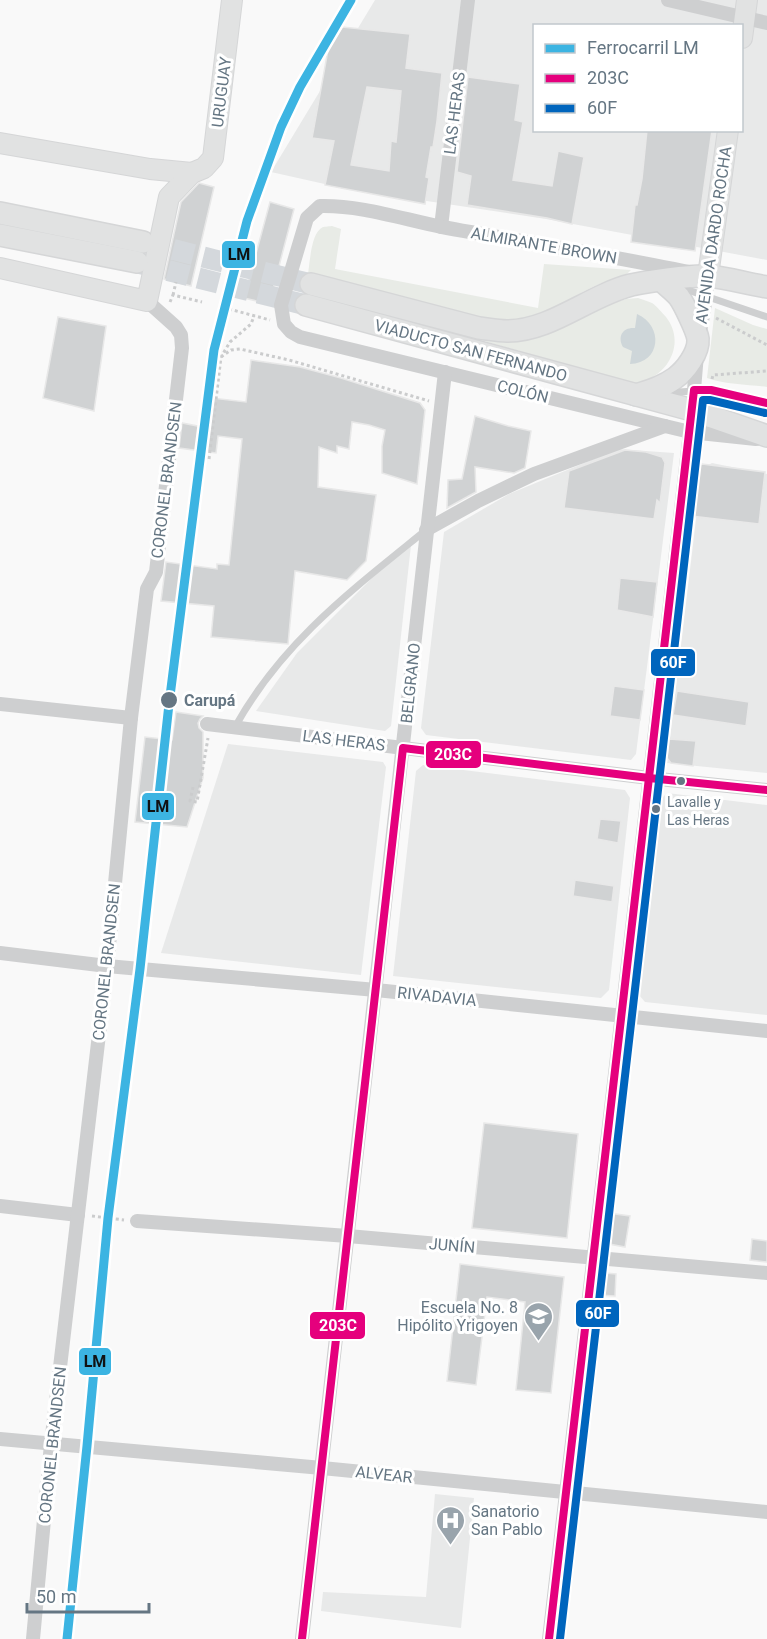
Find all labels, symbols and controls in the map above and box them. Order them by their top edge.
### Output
legend [533,24,743,132]
text: Ferrocarril LM [587,37,699,58]
street label: URUGUAY [208,55,235,128]
text: 203C [587,67,629,88]
street label: LAS HERAS [440,71,469,155]
text: 60F [587,97,617,118]
street label: AVENIDA DARDO ROCHA [692,145,735,325]
street label: ALMIRANTE BROWN [469,223,618,268]
line badge: LM [221,240,256,269]
text: LM [228,245,250,264]
street label: VIADUCTO SAN FERNANDO [373,316,569,385]
street label: COLÓN [495,375,551,407]
street label: CORONEL BRANDSEN [147,401,186,559]
street label: BELGRANO [397,642,424,724]
line badge: 60F [650,648,696,677]
text: 60F [659,653,687,672]
marker: Carupá [159,690,179,710]
place label: Carupá [184,691,236,710]
street label: LAS HERAS [302,726,386,755]
line badge: 203C [425,740,482,769]
text: 203C [434,745,472,764]
unlabelled marker [675,775,687,787]
line badge: LM [141,792,175,821]
place label: Lavalle y Las Heras [667,794,730,828]
text: LM [147,797,169,816]
marker: Lavalle y Las Heras [650,803,662,815]
street label: CORONEL BRANDSEN [89,883,124,1041]
street label: RIVADAVIA [396,983,478,1010]
street label: JUNÍN [428,1234,476,1257]
place label: Escuela No. 8 Hipólito Yrigoyen [397,1298,518,1335]
line badge: 60F [575,1299,620,1328]
school or university icon: Escuela No. 8 Hipólito Yrigoyen [523,1300,555,1342]
text: 60F [584,1304,612,1323]
line badge: 203C [309,1311,366,1340]
text: 203C [319,1316,357,1335]
line badge: LM [78,1347,112,1376]
text: LM [84,1352,106,1371]
street label: CORONEL BRANDSEN [35,1366,70,1524]
street label: ALVEAR [354,1462,414,1487]
place label: Sanatorio San Pablo [471,1502,543,1539]
hospital icon: Sanatorio San Pablo [434,1504,466,1546]
scale bar [27,1576,148,1614]
text: 50 m [36,1586,76,1607]

